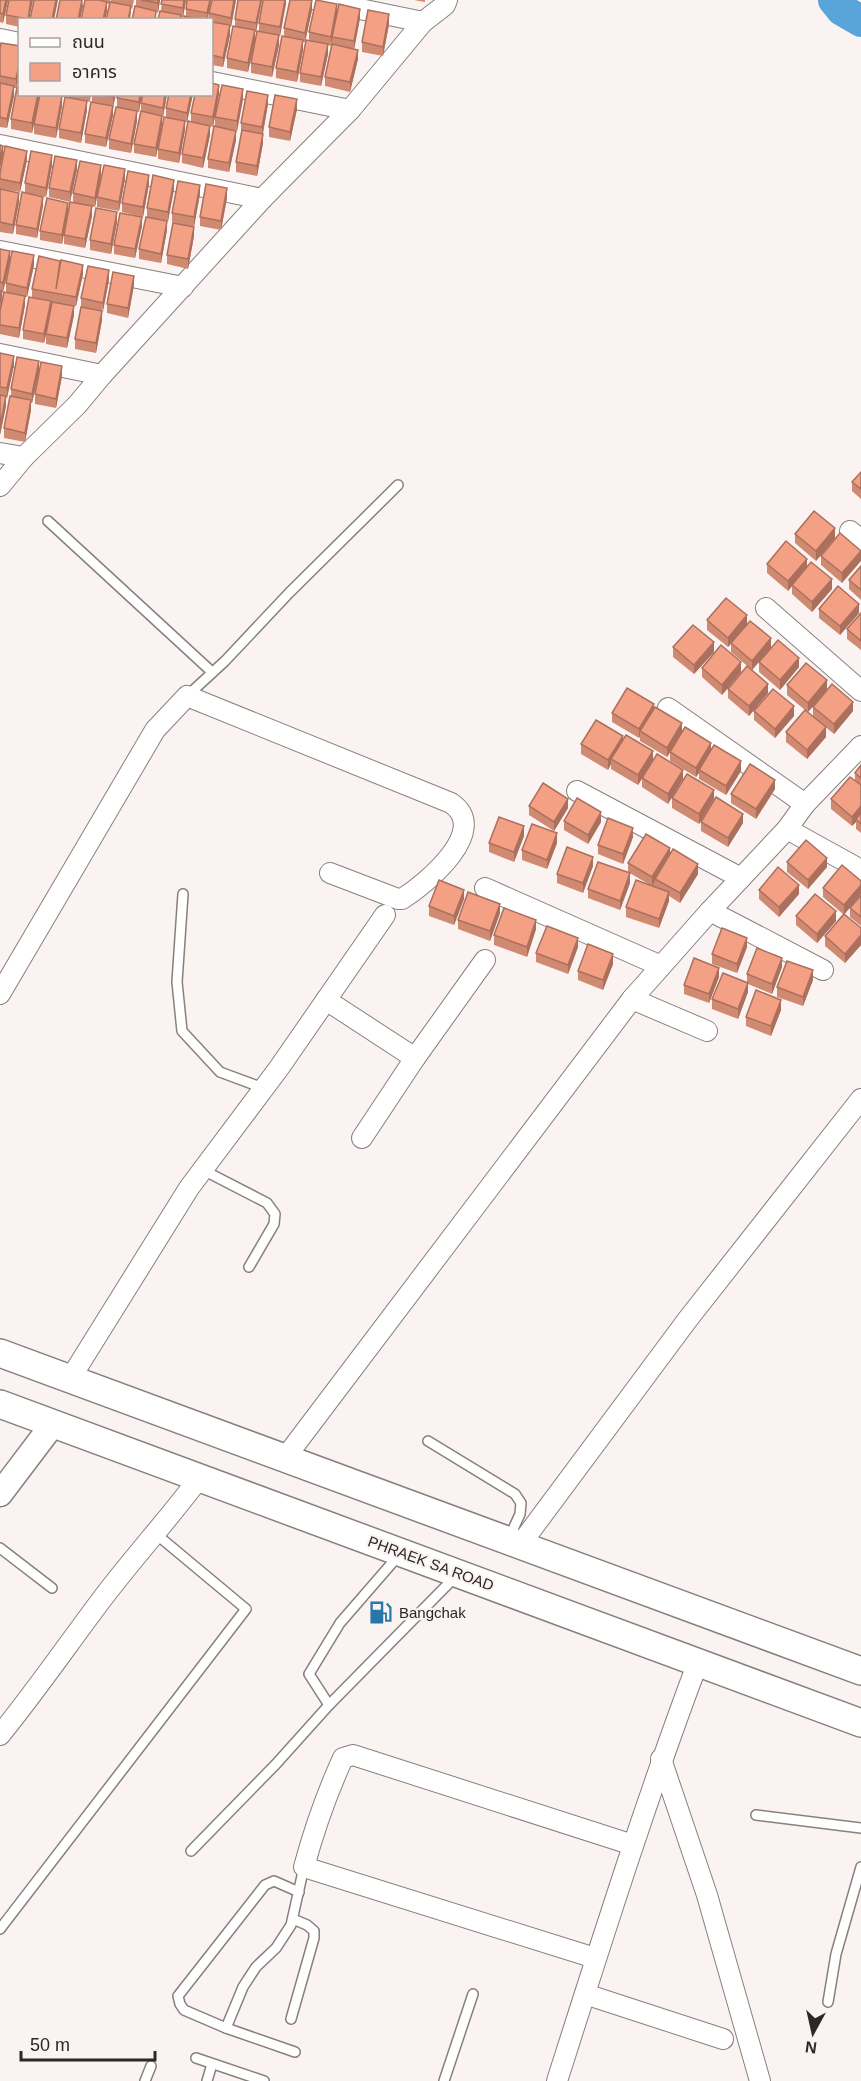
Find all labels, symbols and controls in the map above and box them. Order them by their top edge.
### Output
legend [18,18,213,96]
text: ถนน [72,32,105,52]
text: อาคาร [72,62,117,82]
street label: PHRAEK SA ROAD [366,1532,496,1594]
fuel station icon: Bangchak [368,1599,394,1625]
place label: Bangchak [399,1604,466,1621]
north arrow [783,2003,843,2063]
scale bar [21,2024,154,2062]
text: 50 m [30,2035,70,2055]
text: N [804,2038,818,2057]

